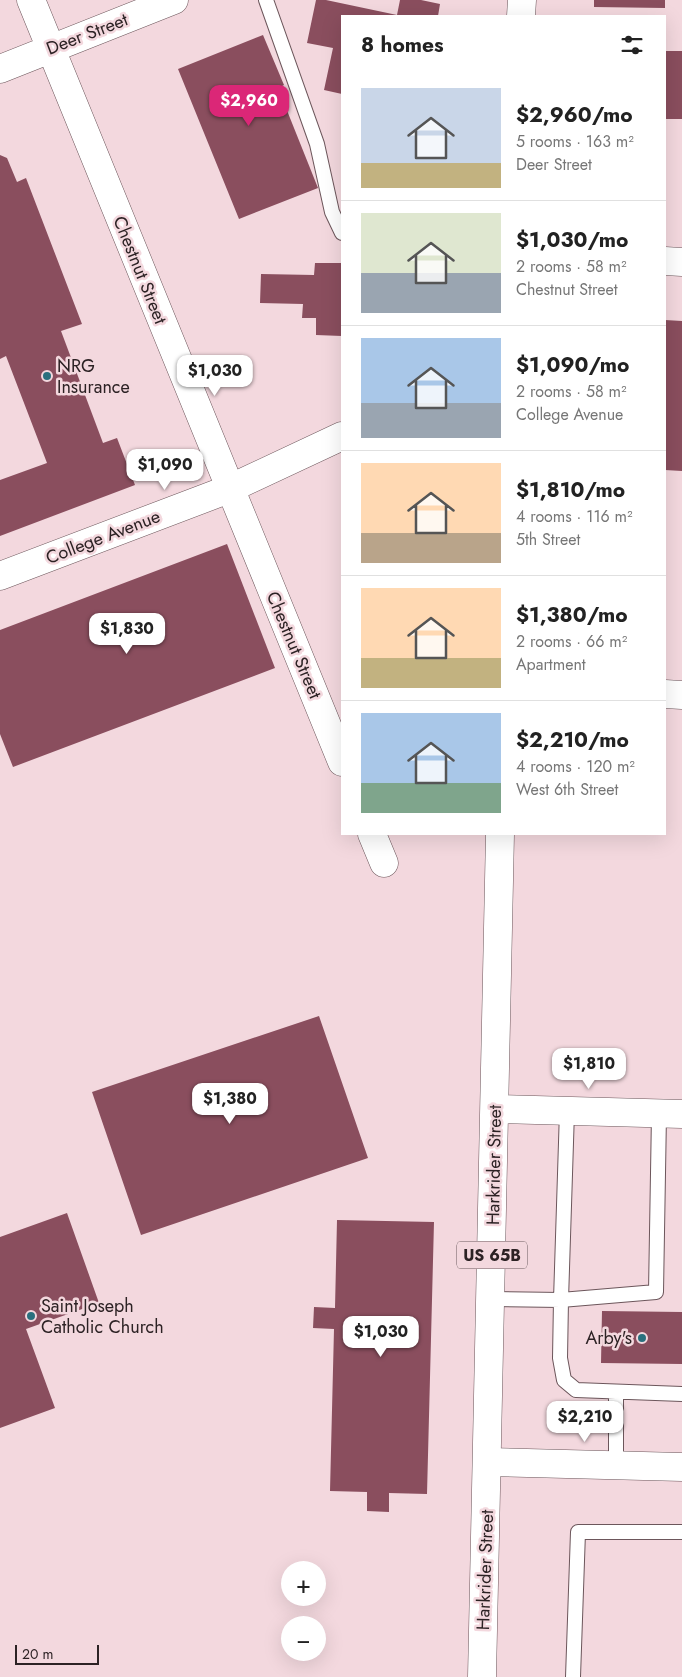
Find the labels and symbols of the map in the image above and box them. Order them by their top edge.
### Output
street label: Deer Street [43,6,132,61]
pin: $2,960 [208,84,290,127]
street label: Chestnut Street [107,212,174,328]
place label: NRG Insurance [57,353,130,400]
pin: $1,030 [174,354,256,397]
marker: NRG Insurance [41,370,53,382]
pin: $1,090 [124,448,206,491]
street label: College Avenue [42,503,164,571]
street label: Chestnut Street [260,587,329,703]
pin: $1,830 [86,612,168,655]
pin: $1,810 [548,1048,630,1090]
pin: $1,380 [189,1082,271,1125]
street label: Harkrider Street [480,1104,508,1225]
road number: US 65B [457,1242,527,1268]
place label: Saint Joseph Catholic Church [41,1293,164,1340]
marker: Saint Joseph Catholic Church [25,1310,37,1322]
pin: $1,030 [340,1316,422,1358]
place label: Arby's [585,1325,632,1351]
marker: Arby's [636,1332,648,1344]
pin: $2,210 [544,1400,626,1443]
street label: Harkrider Street [470,1509,500,1631]
scale bar [15,1642,99,1665]

